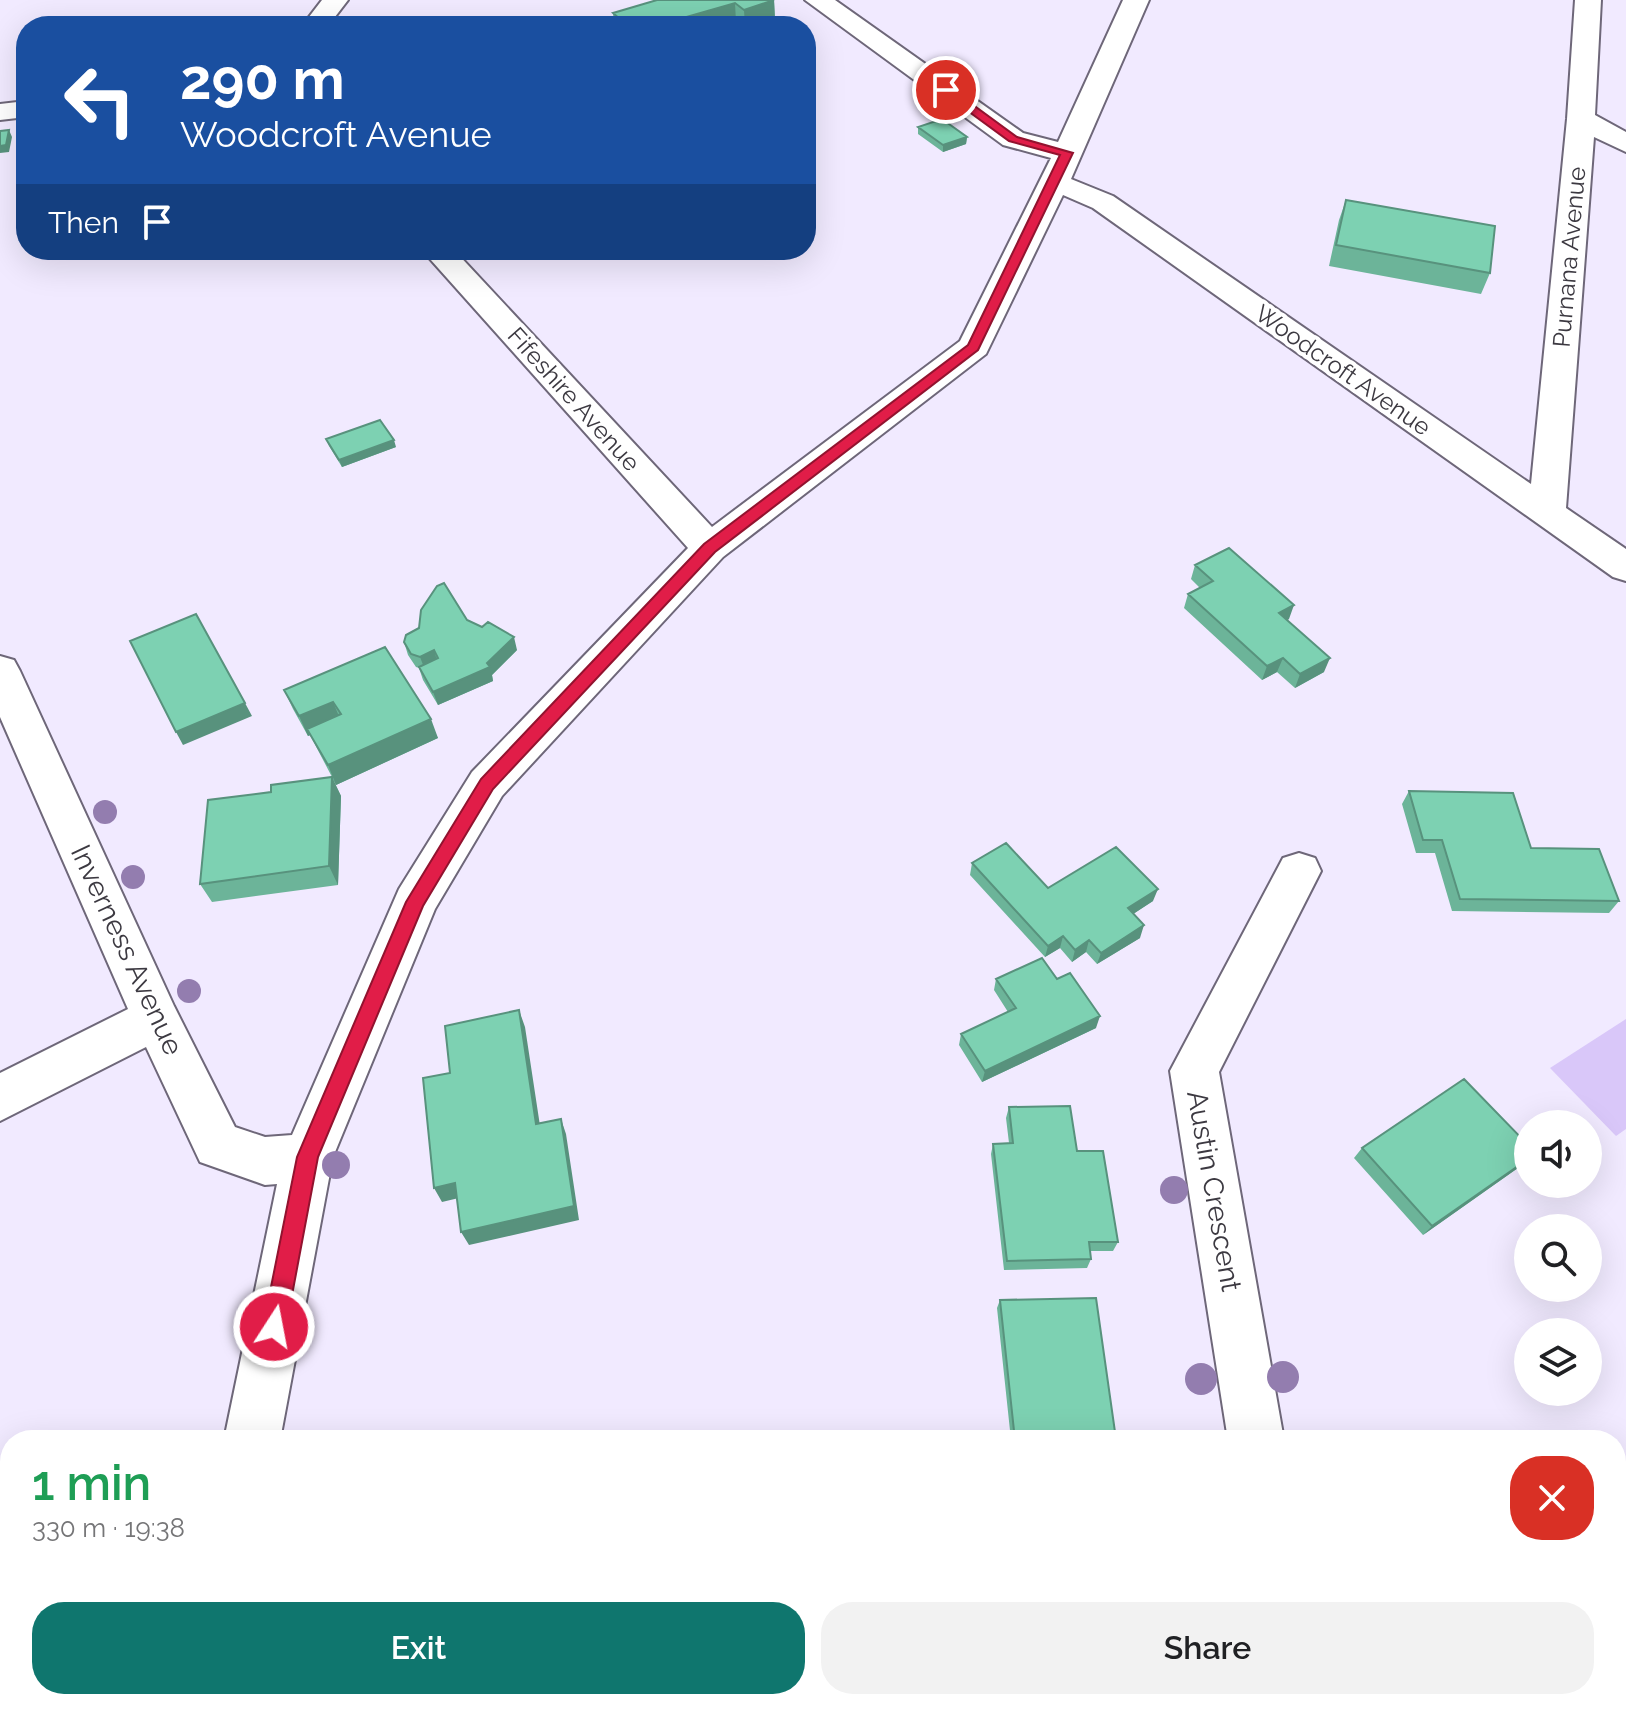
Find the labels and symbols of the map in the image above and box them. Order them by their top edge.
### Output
pin [912,56,980,124]
street label: Purnana Avenue [1547,165,1591,349]
street label: Woodcroft Avenue [1250,299,1436,441]
street label: Fifeshire Avenue [502,321,646,477]
street label: Inverness Avenue [64,840,190,1060]
street label: Austin Crescent [1180,1088,1248,1295]
position arrow [232,1285,316,1369]

